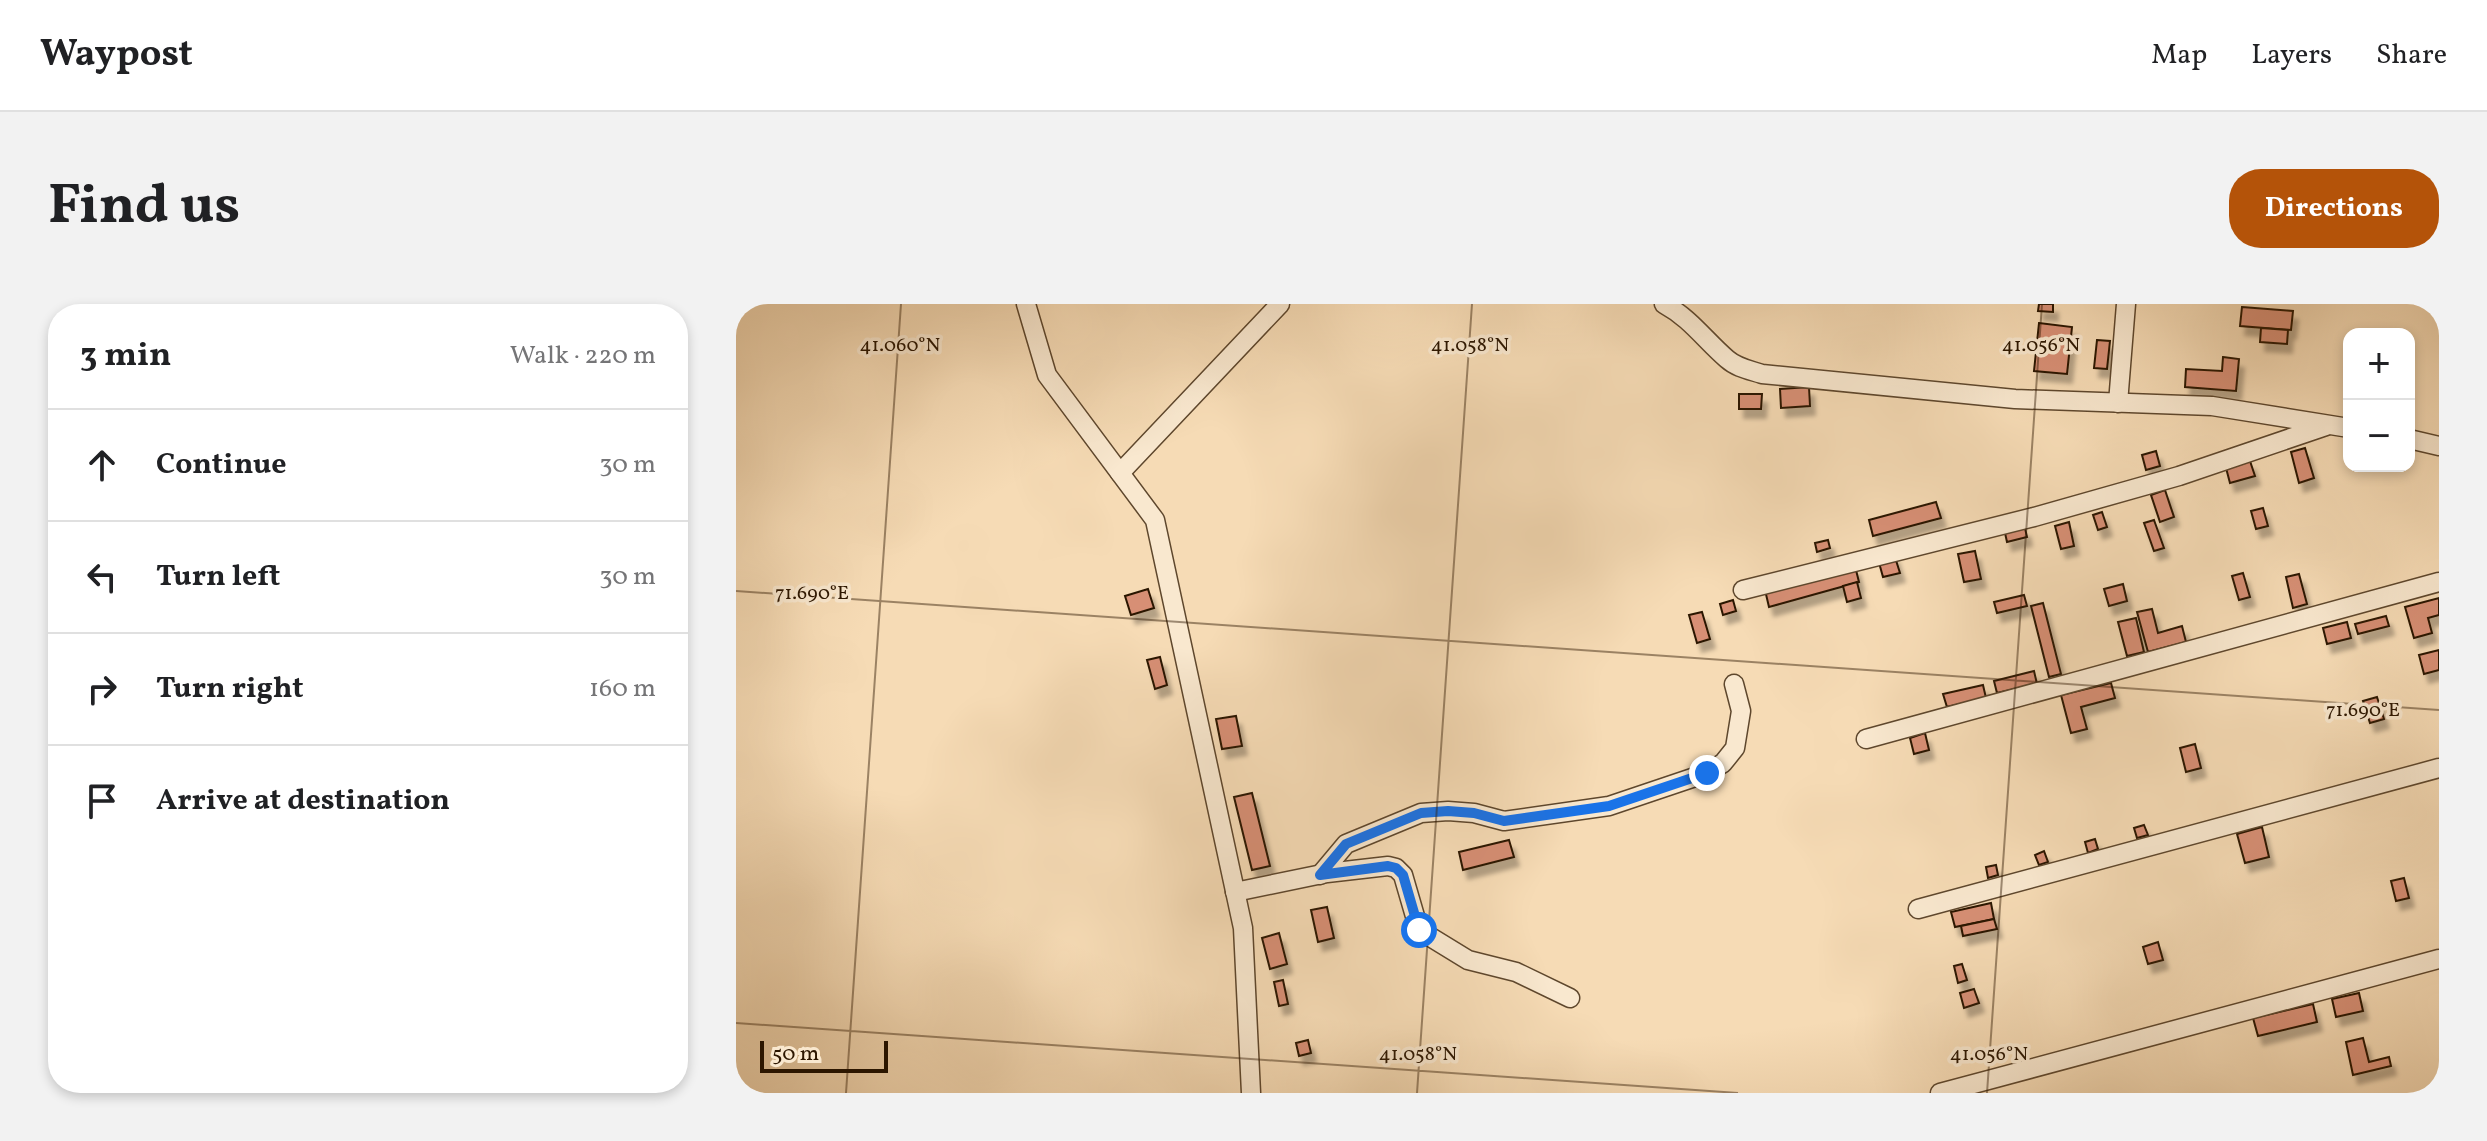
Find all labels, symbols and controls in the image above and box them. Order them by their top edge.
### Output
text: Waypost [40,29,193,82]
text: Map [2151,36,2207,75]
text: Layers [2251,36,2332,75]
text: Share [2376,36,2447,75]
text: Find us [48,169,240,247]
button: Directions [2229,169,2439,248]
map controls [2343,328,2415,472]
button: + [2343,328,2415,400]
text: 41.060°N [860,332,941,360]
text: 41.058°N [1431,332,1509,360]
text: 41.056°N [2002,332,2080,360]
text: 3 min [80,333,171,380]
text: Walk · 220 m [510,338,656,374]
button: − [2343,400,2415,472]
icon: ahead [80,443,124,487]
text: Continue [156,444,287,486]
text: 30 m [599,447,656,483]
icon: left [80,555,124,599]
text: Turn left [156,556,280,598]
text: 30 m [599,559,656,595]
text: 71.690°E [775,580,849,608]
icon: right [80,667,124,711]
text: Turn right [156,668,304,710]
text: 160 m [589,671,656,707]
text: 71.690°E [2326,697,2400,725]
route end [1689,755,1725,791]
icon: arrive [80,779,124,823]
text: Arrive at destination [156,780,450,822]
route start [1401,912,1437,948]
scale bar [760,1037,888,1073]
text: 50 m [772,1039,819,1070]
text: 41.058°N [1379,1041,1457,1069]
text: 41.056°N [1950,1041,2028,1069]

